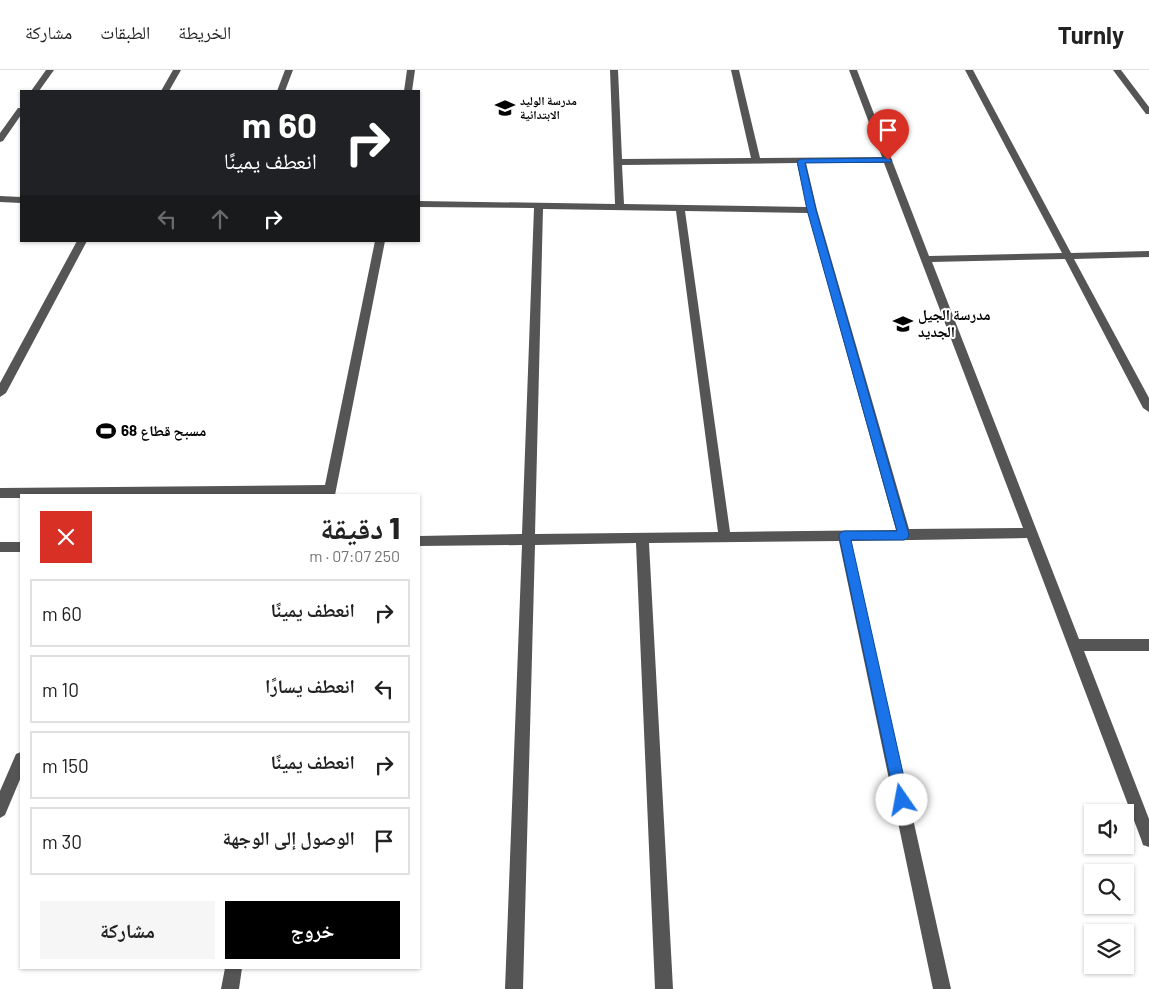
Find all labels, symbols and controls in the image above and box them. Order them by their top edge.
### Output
text: Turnly [1058,20,1124,49]
text: مشاركة [25,21,72,43]
text: الطبقات [100,21,150,43]
text: الخريطة [178,21,231,43]
place label: مدرسة الوليد الابتدائية [520,93,577,122]
school or university icon: مدرسة الوليد الابتدائية [494,97,516,119]
text: 60 m [242,103,317,145]
pin [867,109,909,160]
icon: right [335,110,400,175]
icon: arrive [874,116,902,144]
text: انعطف يمينًا [224,147,317,173]
icon: left [153,205,181,233]
icon: ahead [206,205,234,233]
icon: right [259,205,287,233]
place label: مدرسة الجيل الجديد [918,305,991,340]
school or university icon: مدرسة الجيل الجديد [892,313,914,335]
sports icon: مسبح قطاع 68 [95,420,117,442]
place label: مسبح قطاع 68 [121,421,206,441]
text: 1 دقيقة [320,509,400,545]
button: close [40,511,92,563]
text: 250 m · 07:07 [309,546,400,565]
text: انعطف يمينًا [271,598,355,621]
icon: right [370,599,398,627]
text: 60 m [42,602,82,625]
text: انعطف يسارًا [265,674,355,697]
icon: left [370,675,398,703]
text: 10 m [42,678,79,701]
text: انعطف يمينًا [271,750,355,773]
icon: right [370,751,398,779]
text: 150 m [42,754,89,777]
position arrow [875,773,927,825]
map controls [1084,804,1134,974]
button: sound [1084,804,1134,854]
text: الوصول إلى الوجهة [222,826,355,849]
icon: arrive [370,827,398,855]
text: 30 m [42,830,82,853]
button: search [1084,864,1134,914]
button: مشاركة [40,901,215,959]
button: خروج [225,901,400,959]
button: layers [1084,924,1134,974]

